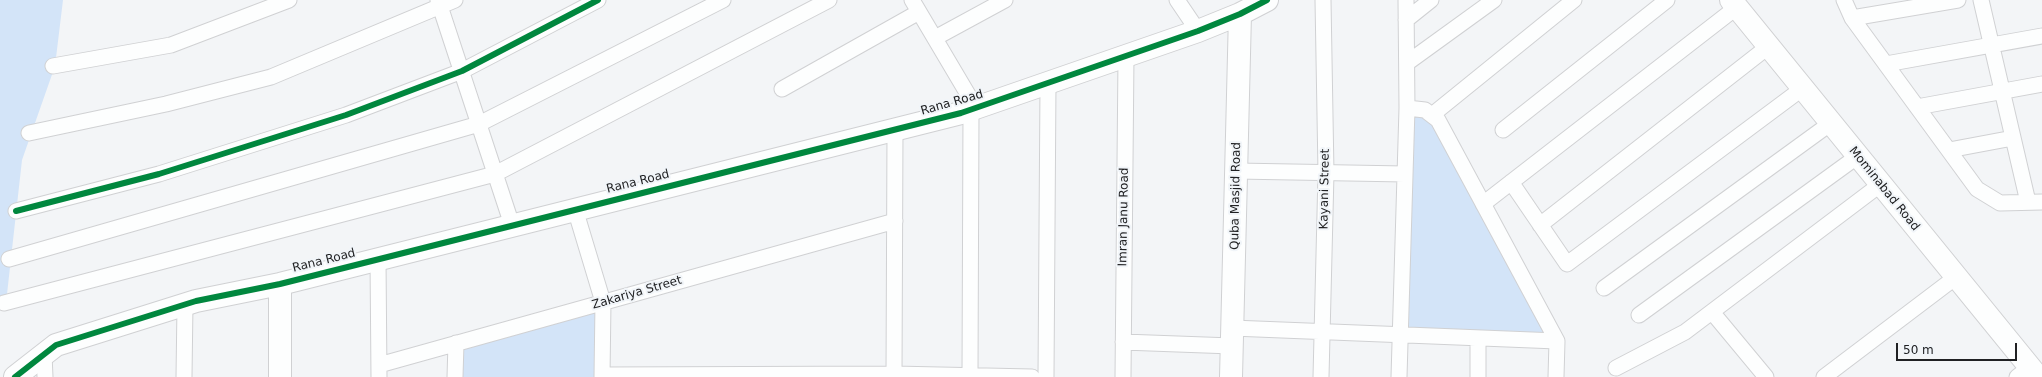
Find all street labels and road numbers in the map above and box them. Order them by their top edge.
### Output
street label: Rana Road [919,87,985,119]
street label: Quba Masjid Road [1228,142,1244,250]
street label: Mominabad Road [1846,144,1922,234]
street label: Kayani Street [1317,149,1333,229]
street label: Rana Road [605,167,671,197]
street label: Imran Janu Road [1116,167,1132,267]
street label: Rana Road [291,246,357,276]
street label: Zakariya Street [590,273,684,313]

